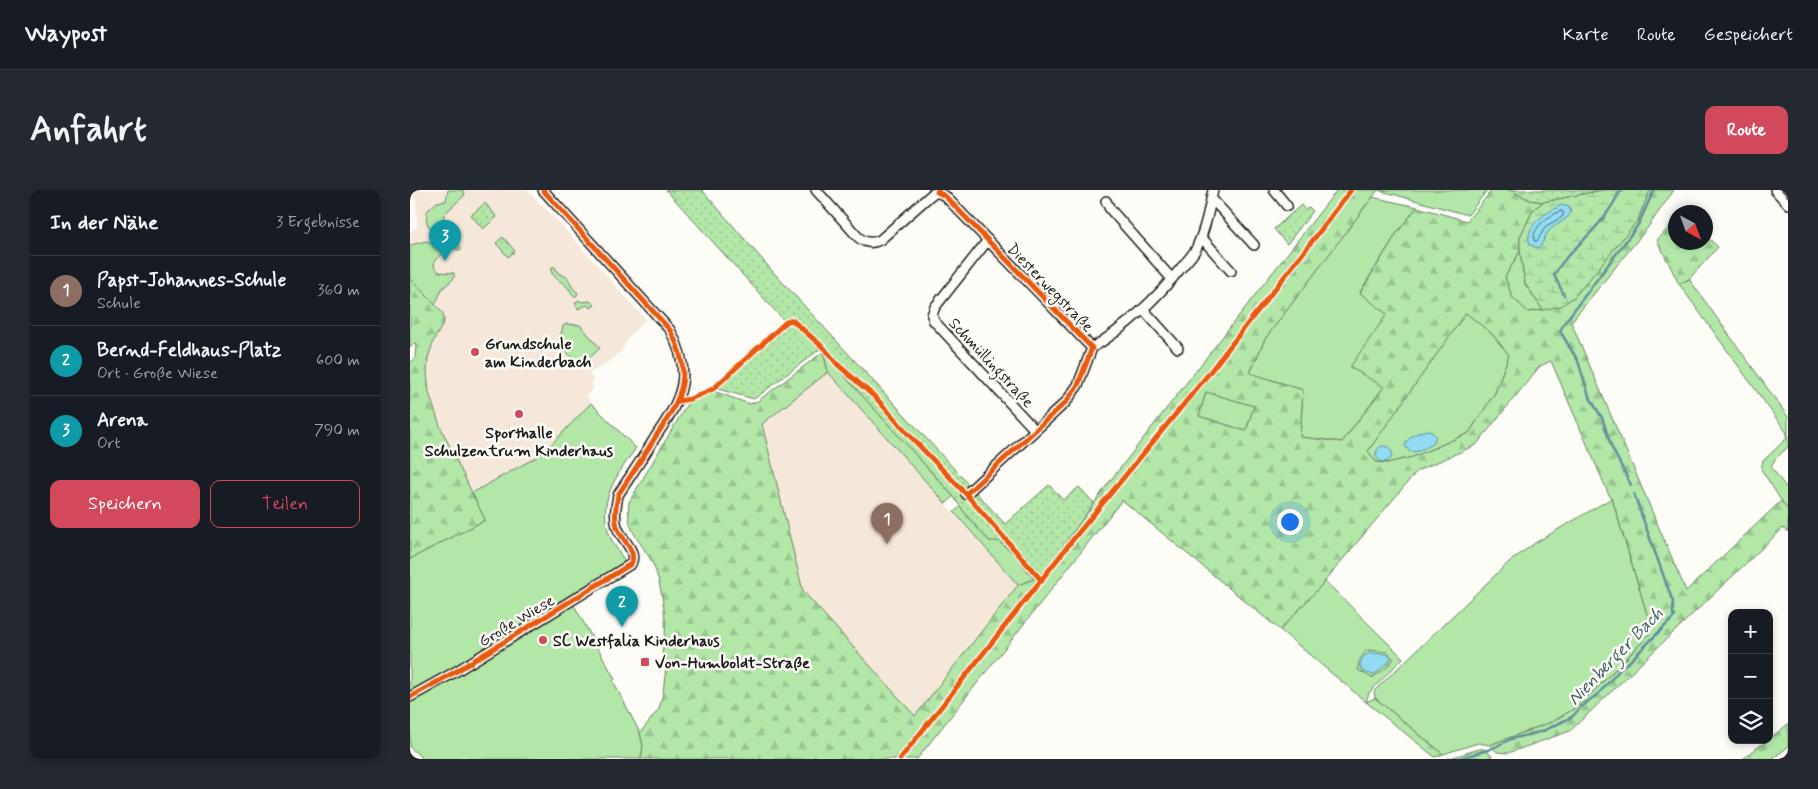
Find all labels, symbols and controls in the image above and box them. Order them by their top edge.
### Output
text: Waypost [25,19,107,50]
text: Karte [1563,23,1609,47]
text: Route [1637,23,1676,47]
text: Gespeichert [1704,23,1793,47]
button: Route [1705,106,1788,154]
text: Anfahrt [30,107,147,153]
north arrow [1668,205,1713,250]
text: In der Nähe [50,209,158,237]
text: 3 Ergebnisse [276,212,360,233]
pin: 3 [429,220,461,261]
street label: Diesterwegstraße [1001,239,1098,338]
text: Papst-Johannes-Schule [97,268,286,293]
text: 1 [62,280,70,301]
text: 360 m [317,280,360,301]
text: Schule [97,293,141,314]
street label: Schmüllingstraße [943,313,1038,413]
place label: Grundschule am Kinderbach [485,334,592,373]
text: Bernd-Feldhaus-Platz [97,338,282,363]
marker: Grundschule am Kinderbach [469,346,481,358]
text: 2 [62,350,70,371]
text: 600 m [316,350,360,371]
text: Ort · Große Wiese [97,363,218,384]
text: Arena [97,408,148,433]
marker: Sporthalle Schulzentrum Kinderhaus [513,408,525,420]
text: 3 [62,420,70,441]
text: 790 m [314,420,360,441]
place label: Sporthalle Schulzentrum Kinderhaus [425,423,614,462]
text: Ort [97,433,121,454]
button: Speichern [50,480,200,528]
button: Teilen [210,480,360,528]
pin: 1 [871,503,903,544]
your location [1277,509,1303,535]
pin: 2 [606,586,638,627]
street label: Große Wiese [475,590,559,652]
water label: Nienberger Bach [1563,602,1670,712]
map controls [1728,609,1773,744]
button: + [1728,609,1773,654]
place label: SC Westfalia Kinderhaus [553,631,720,652]
marker: SC Westfalia Kinderhaus [537,634,549,646]
place label: Von-Humboldt-Straße [655,653,810,674]
button: − [1728,654,1773,699]
marker: Von-Humboldt-Straße [639,656,651,668]
button: layers [1728,699,1773,744]

